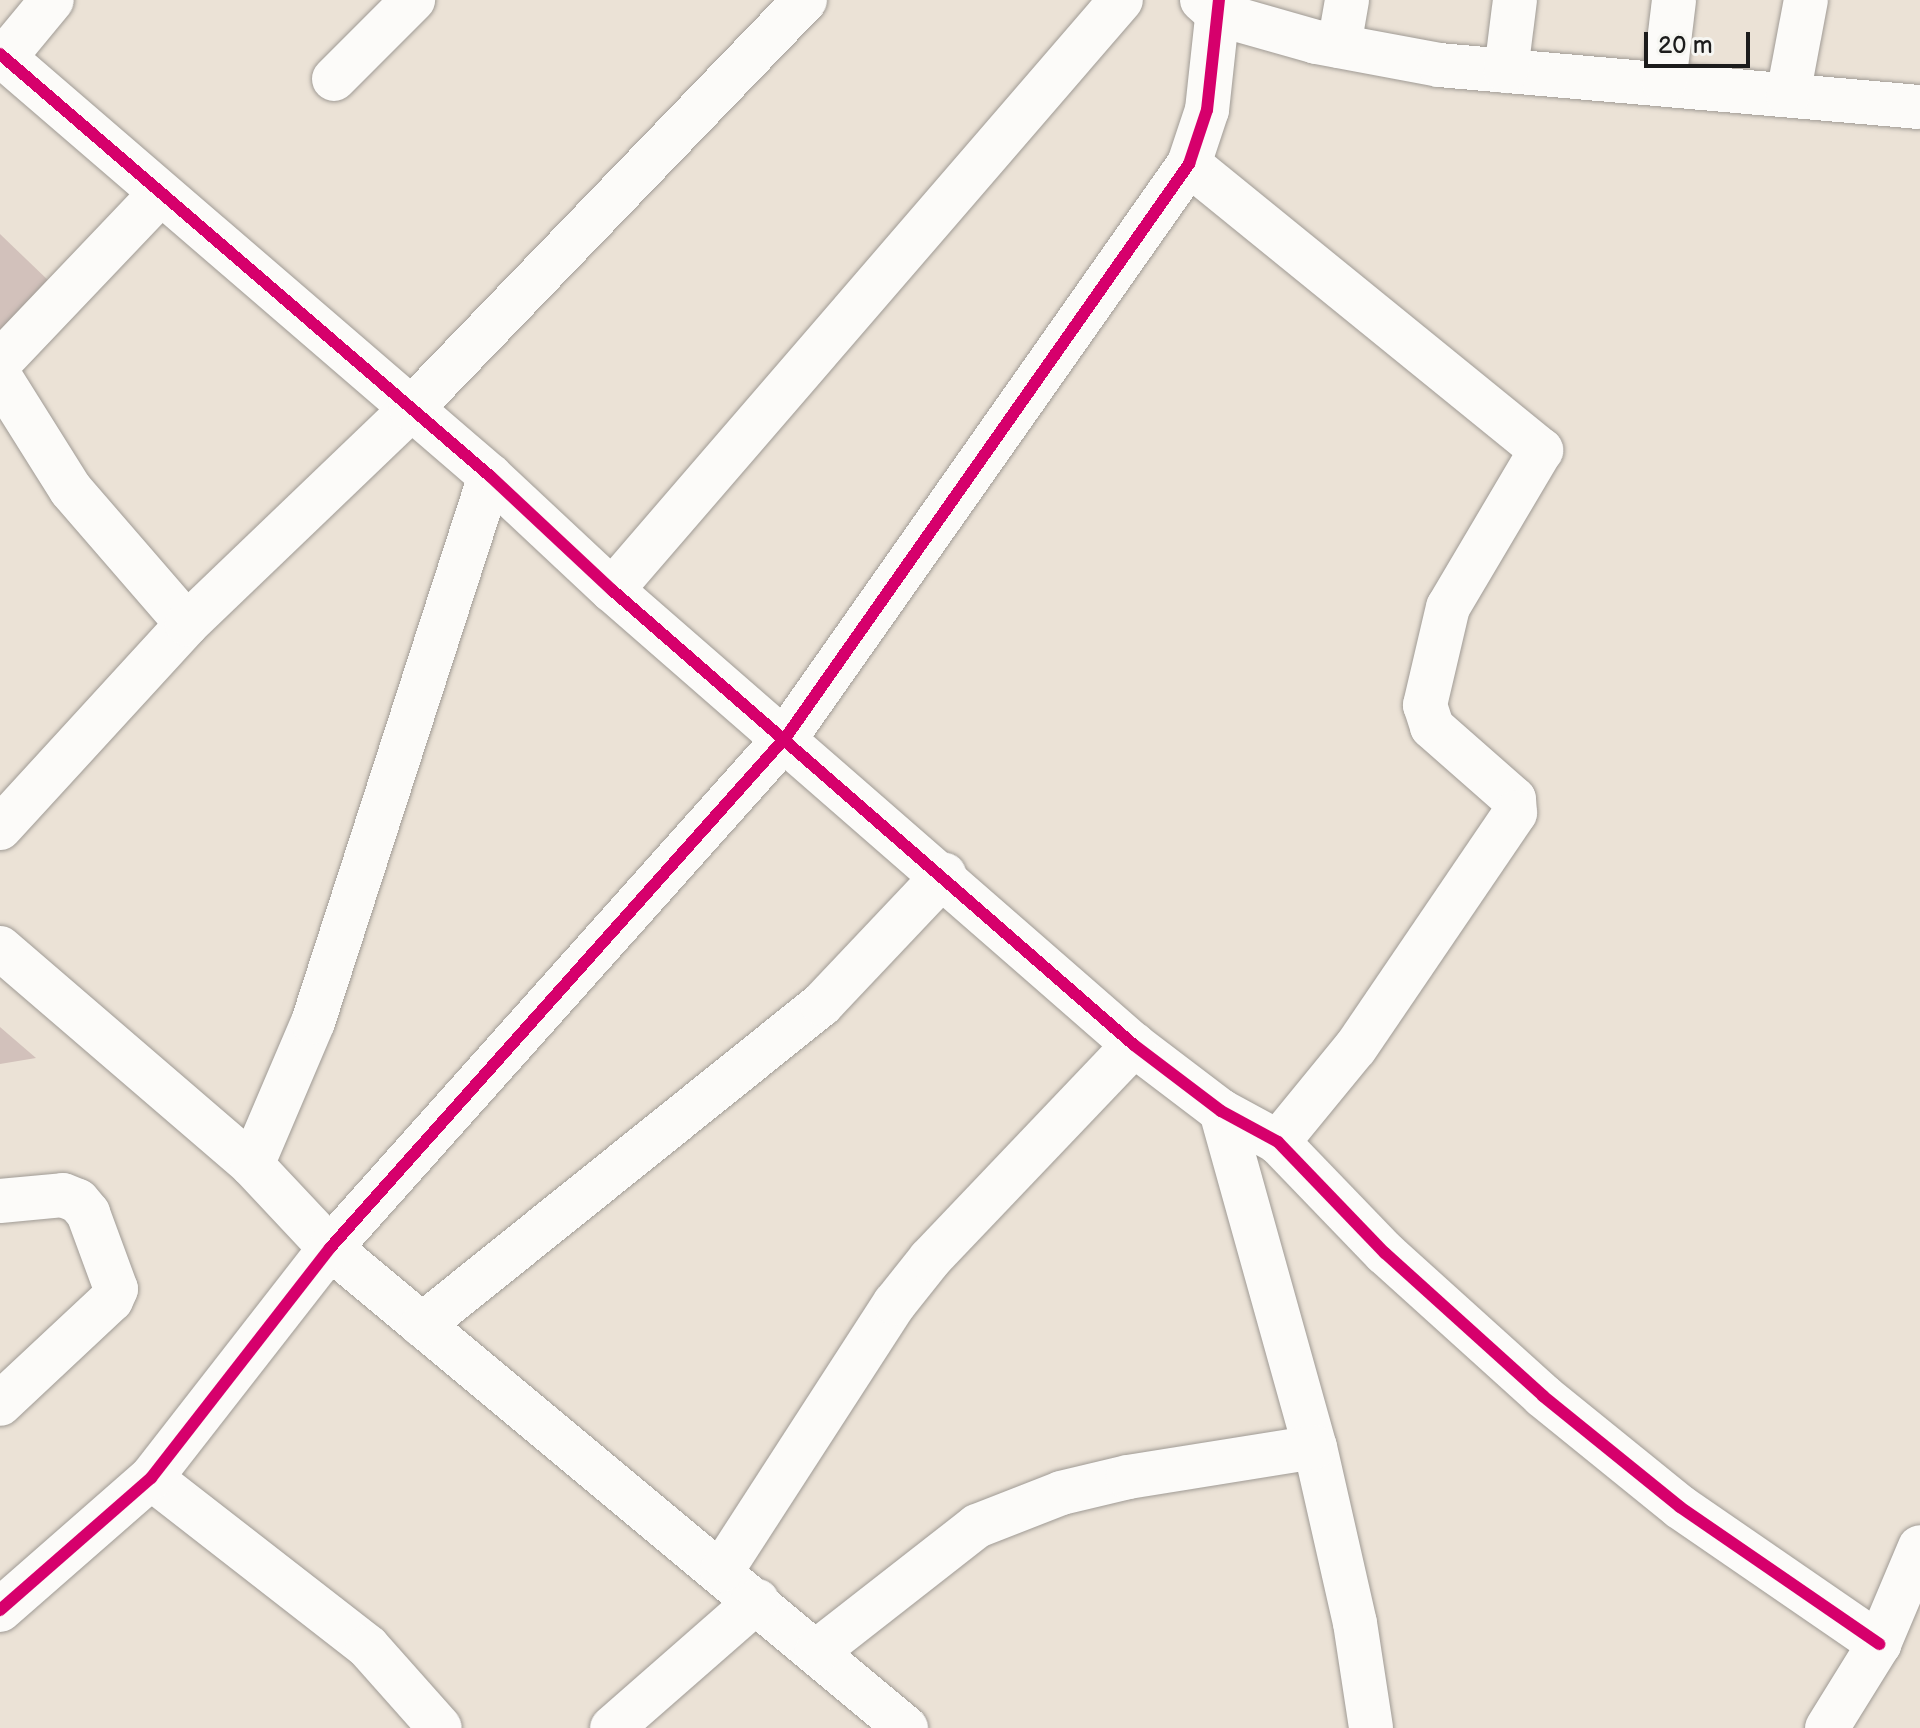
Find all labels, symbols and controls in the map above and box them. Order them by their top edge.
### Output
scale bar [1648,16,1754,66]
text: 20 m [1658,31,1713,60]

